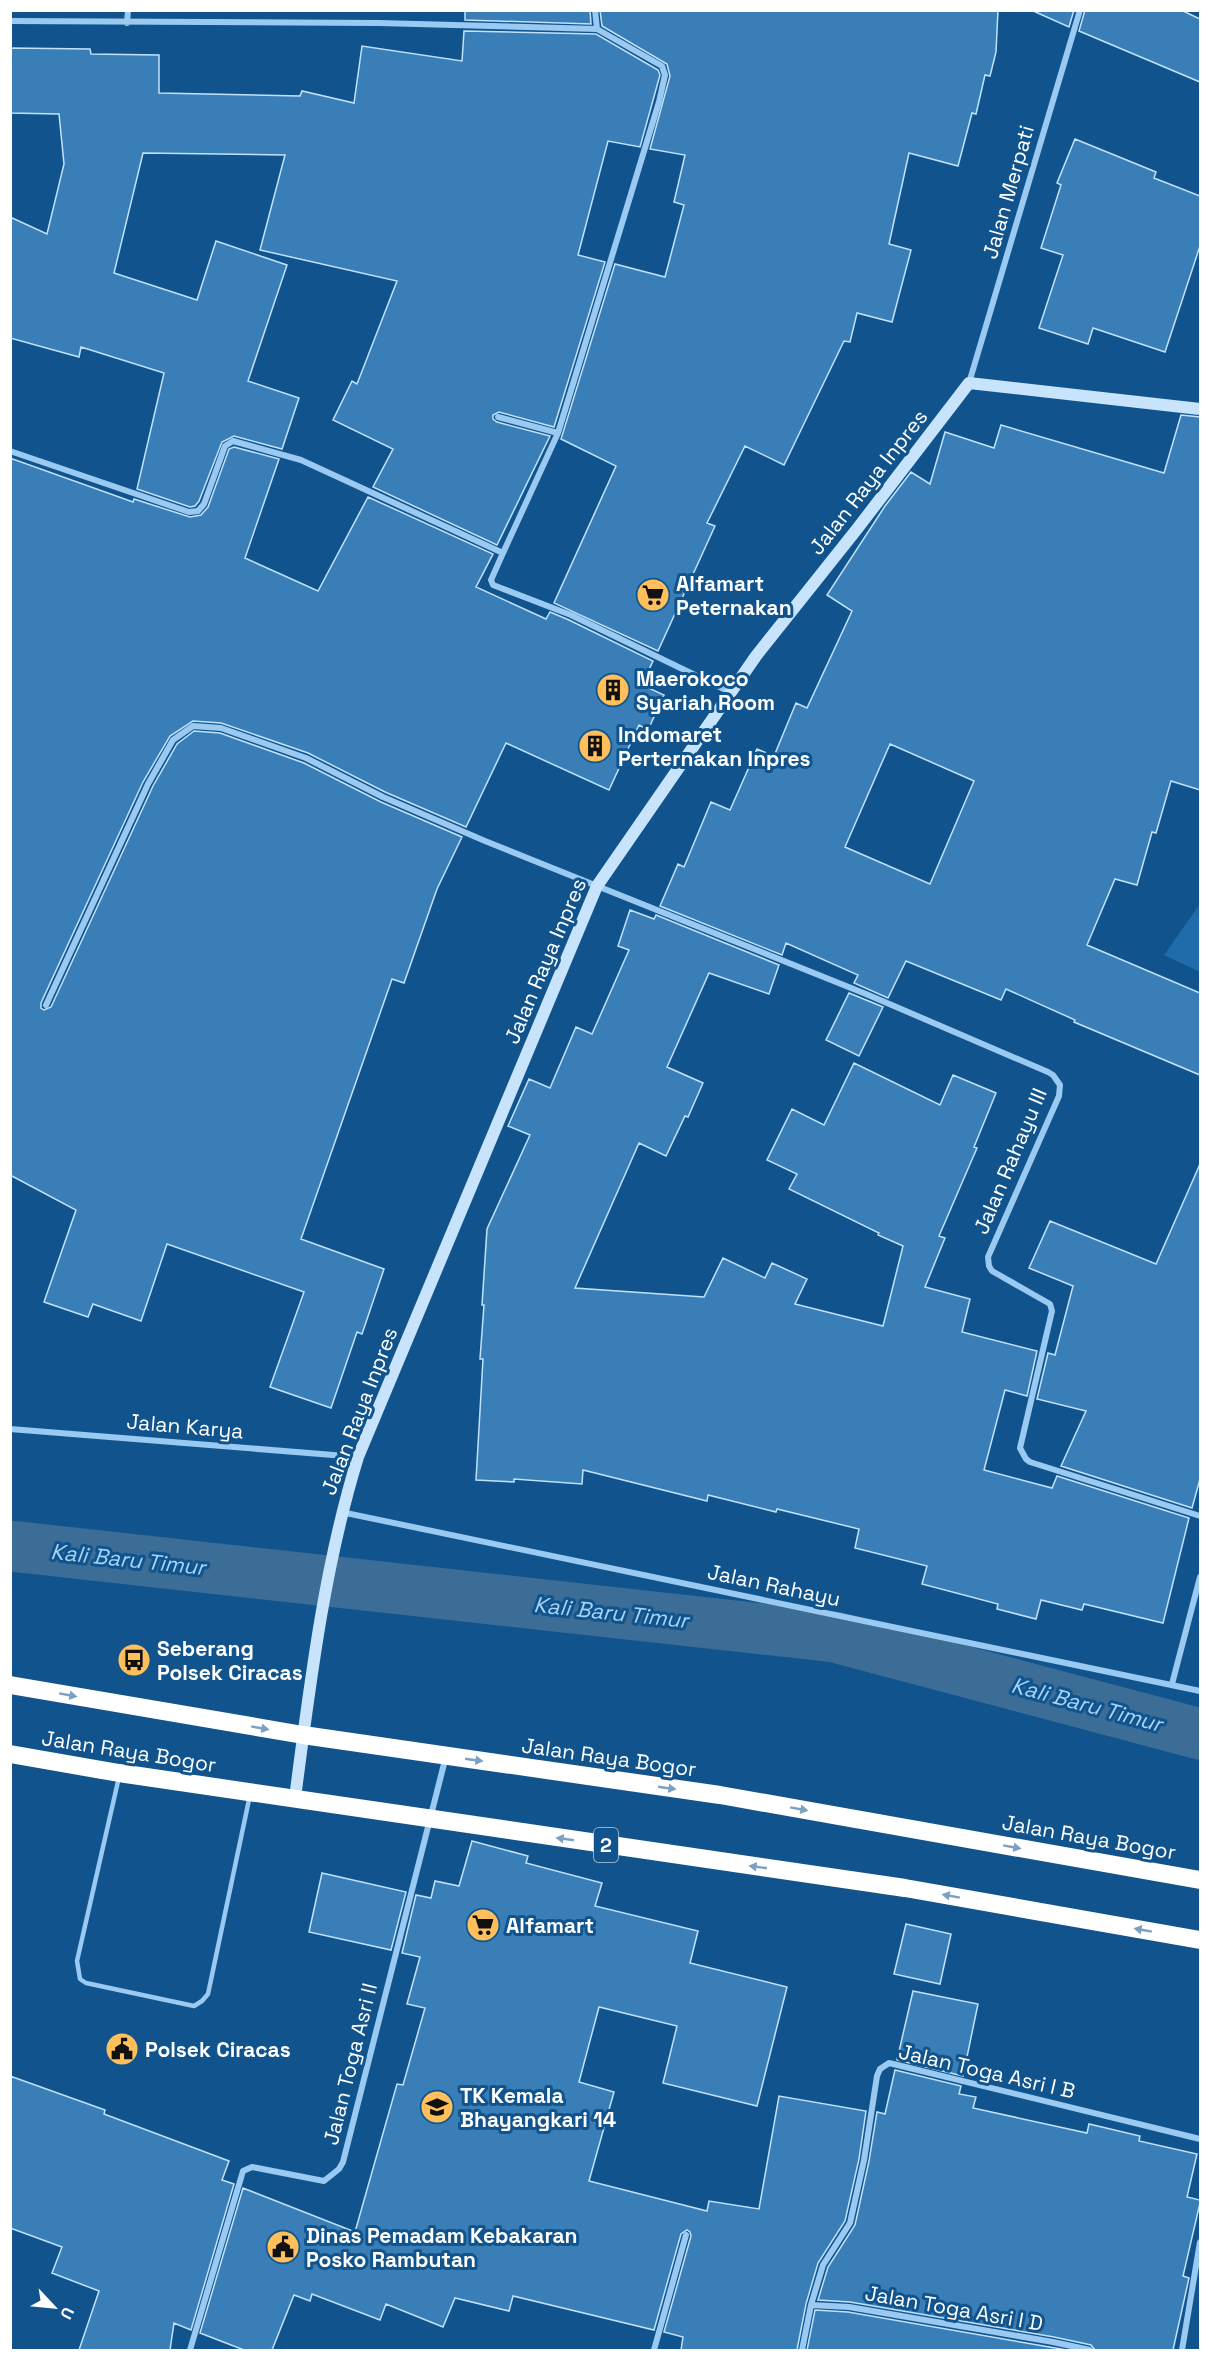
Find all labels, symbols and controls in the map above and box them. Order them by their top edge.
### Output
street label: Jalan Merpati [976,122,1040,262]
street label: Jalan Raya Inpres [803,404,933,560]
place label: Alfamart Peternakan [676,570,792,621]
supermarket icon: Alfamart Peternakan [635,577,671,613]
place label: Maerokoco Syariah Room [636,665,775,716]
building icon: Maerokoco Syariah Room [595,672,631,708]
place label: Indomaret Perternakan Inpres [618,721,811,772]
building icon: Indomaret Perternakan Inpres [577,728,613,764]
street label: Jalan Raya Inpres [498,874,592,1048]
street label: Jalan Rahayu III [967,1084,1053,1238]
street label: Jalan Raya Inpres [315,1323,403,1499]
street label: Jalan Karya [125,1407,245,1445]
water label: Kali Baru Timur [49,1537,209,1581]
street label: Jalan Rahayu [705,1558,843,1612]
water label: Kali Baru Timur [532,1590,692,1634]
place label: Seberang Polsek Ciracas [157,1635,303,1686]
bus stop icon: Seberang Polsek Ciracas [116,1642,152,1678]
water label: Kali Baru Timur [1008,1670,1168,1738]
one-way arrow [59,1691,78,1700]
one-way arrow [251,1723,270,1732]
street label: Jalan Raya Bogor [40,1724,218,1778]
street label: Jalan Raya Bogor [520,1731,698,1783]
one-way arrow [465,1755,484,1764]
one-way arrow [658,1783,677,1792]
one-way arrow [789,1805,808,1814]
street label: Jalan Raya Bogor [1000,1808,1178,1866]
road number: 2 [594,1828,618,1862]
one-way arrow [556,1834,575,1843]
one-way arrow [1002,1842,1021,1851]
one-way arrow [749,1862,768,1871]
one-way arrow [941,1891,960,1900]
supermarket icon: Alfamart [465,1907,501,1943]
place label: Alfamart [506,1912,594,1939]
one-way arrow [1133,1925,1152,1934]
street label: Jalan Toga Asri II [317,1980,383,2148]
public building icon: Polsek Ciracas [104,2031,140,2067]
place label: Polsek Ciracas [145,2036,291,2063]
street label: Jalan Toga Asri I B [896,2038,1078,2104]
place label: TK Kemala Bhayangkari 14 [460,2082,616,2133]
school or university icon: TK Kemala Bhayangkari 14 [419,2089,455,2125]
place label: Dinas Pemadam Kebakaran Posko Rambutan [306,2222,578,2273]
public building icon: Dinas Pemadam Kebakaran Posko Rambutan [265,2229,301,2265]
north arrow [24,2277,84,2337]
street label: Jalan Toga Asri I D [863,2279,1045,2337]
text: U [55,2304,79,2323]

